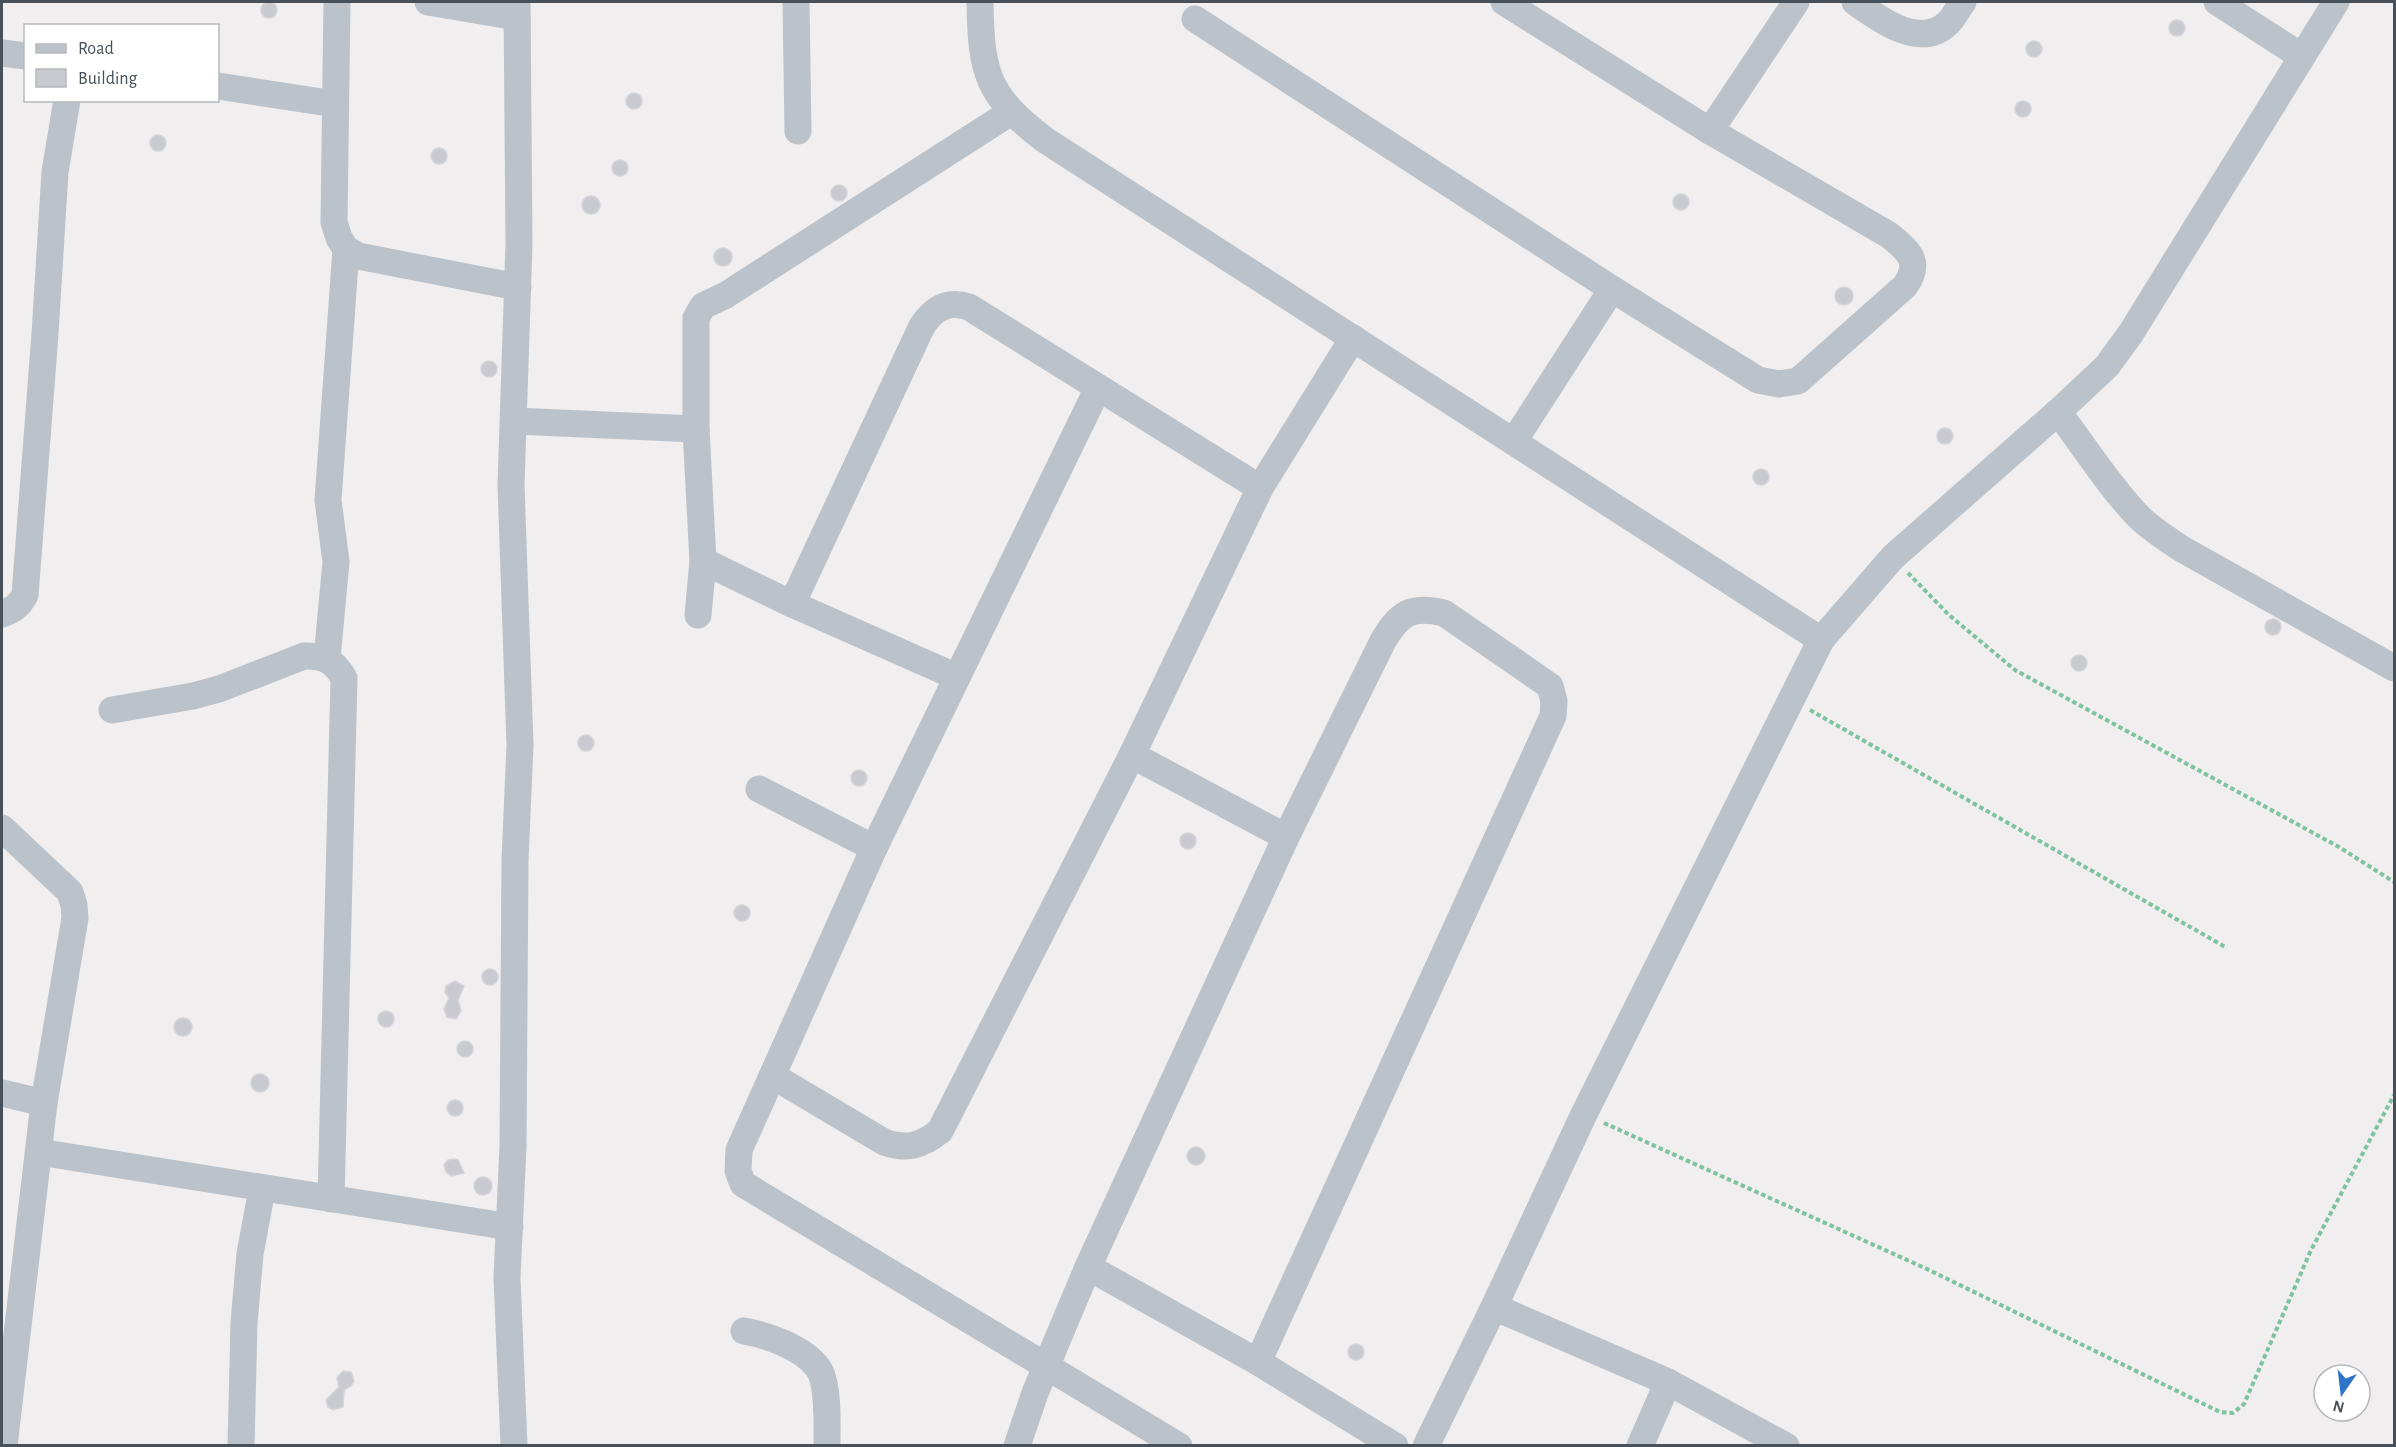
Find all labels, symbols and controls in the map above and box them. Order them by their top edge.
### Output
legend [24,24,219,102]
text: Road [78,40,114,58]
text: Building [78,70,138,88]
north arrow [2312,1363,2372,1423]
text: N [2331,1397,2346,1416]

